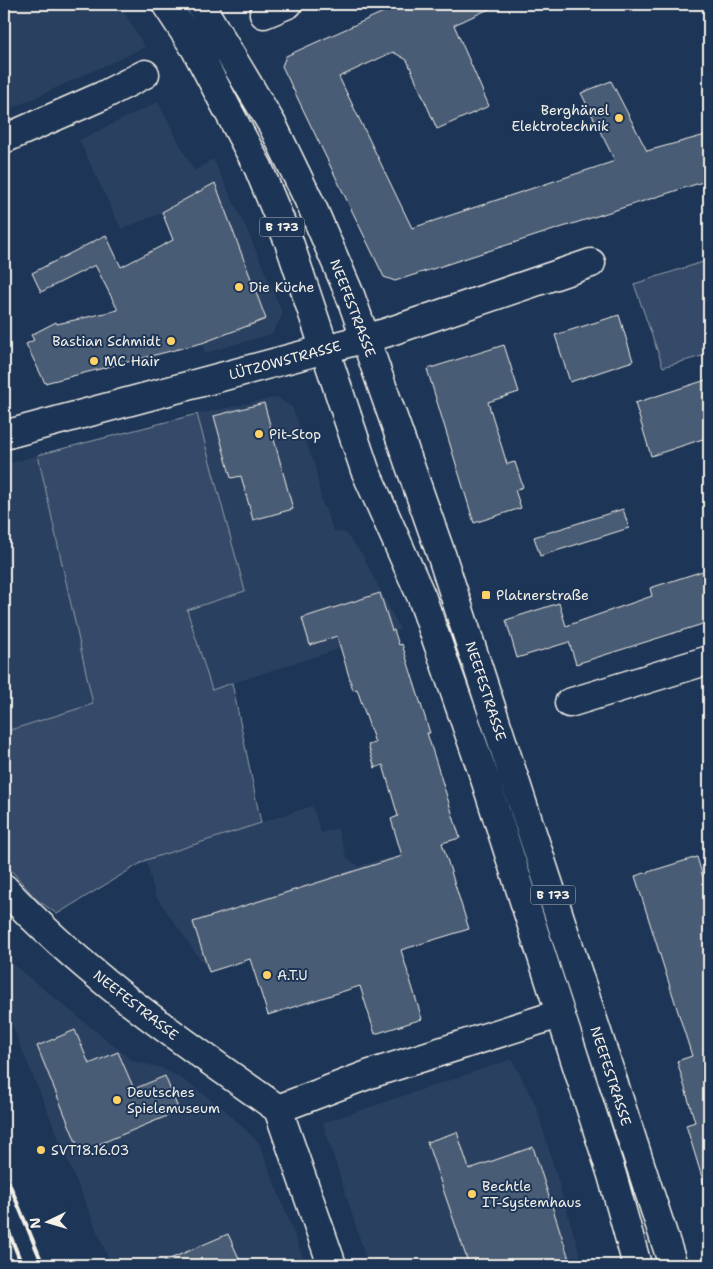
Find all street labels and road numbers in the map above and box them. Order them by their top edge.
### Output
road number: B 173 [260,218,304,236]
street label: NEEFESTRASSE [326,256,380,360]
street label: LÜTZOWSTRASSE [227,336,343,384]
street label: NEEFESTRASSE [461,639,511,743]
road number: B 173 [530,886,576,904]
street label: NEEFESTRASSE [90,966,182,1044]
street label: NEEFESTRASSE [586,1024,636,1128]

